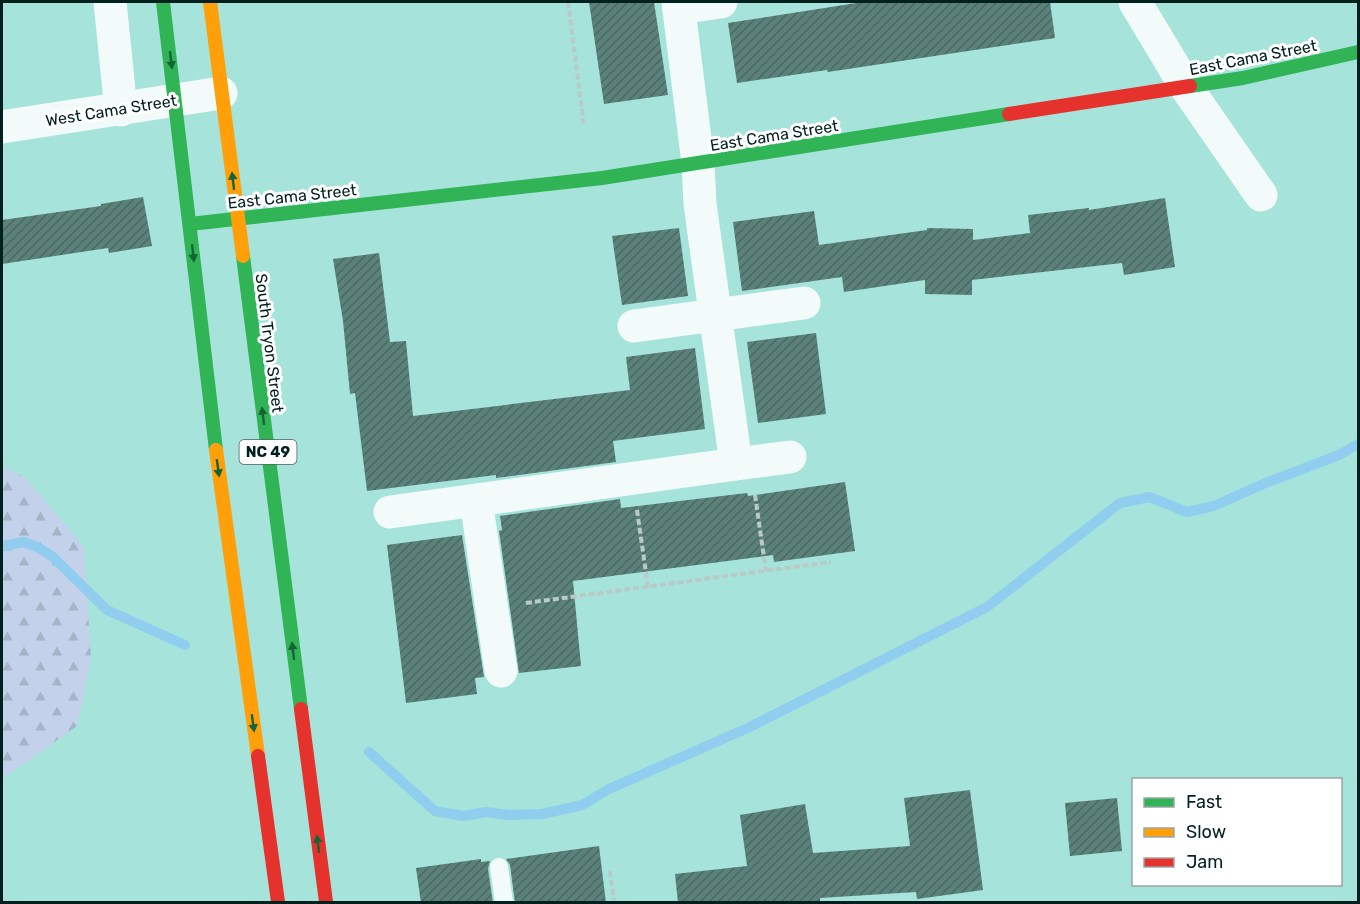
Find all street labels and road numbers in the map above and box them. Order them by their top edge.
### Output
street label: East Cama Street [1188,36,1319,79]
street label: West Cama Street [44,91,178,130]
street label: East Cama Street [709,116,840,155]
street label: East Cama Street [227,180,357,213]
street label: South Tryon Street [252,272,287,414]
road number: NC 49 [240,440,296,464]

